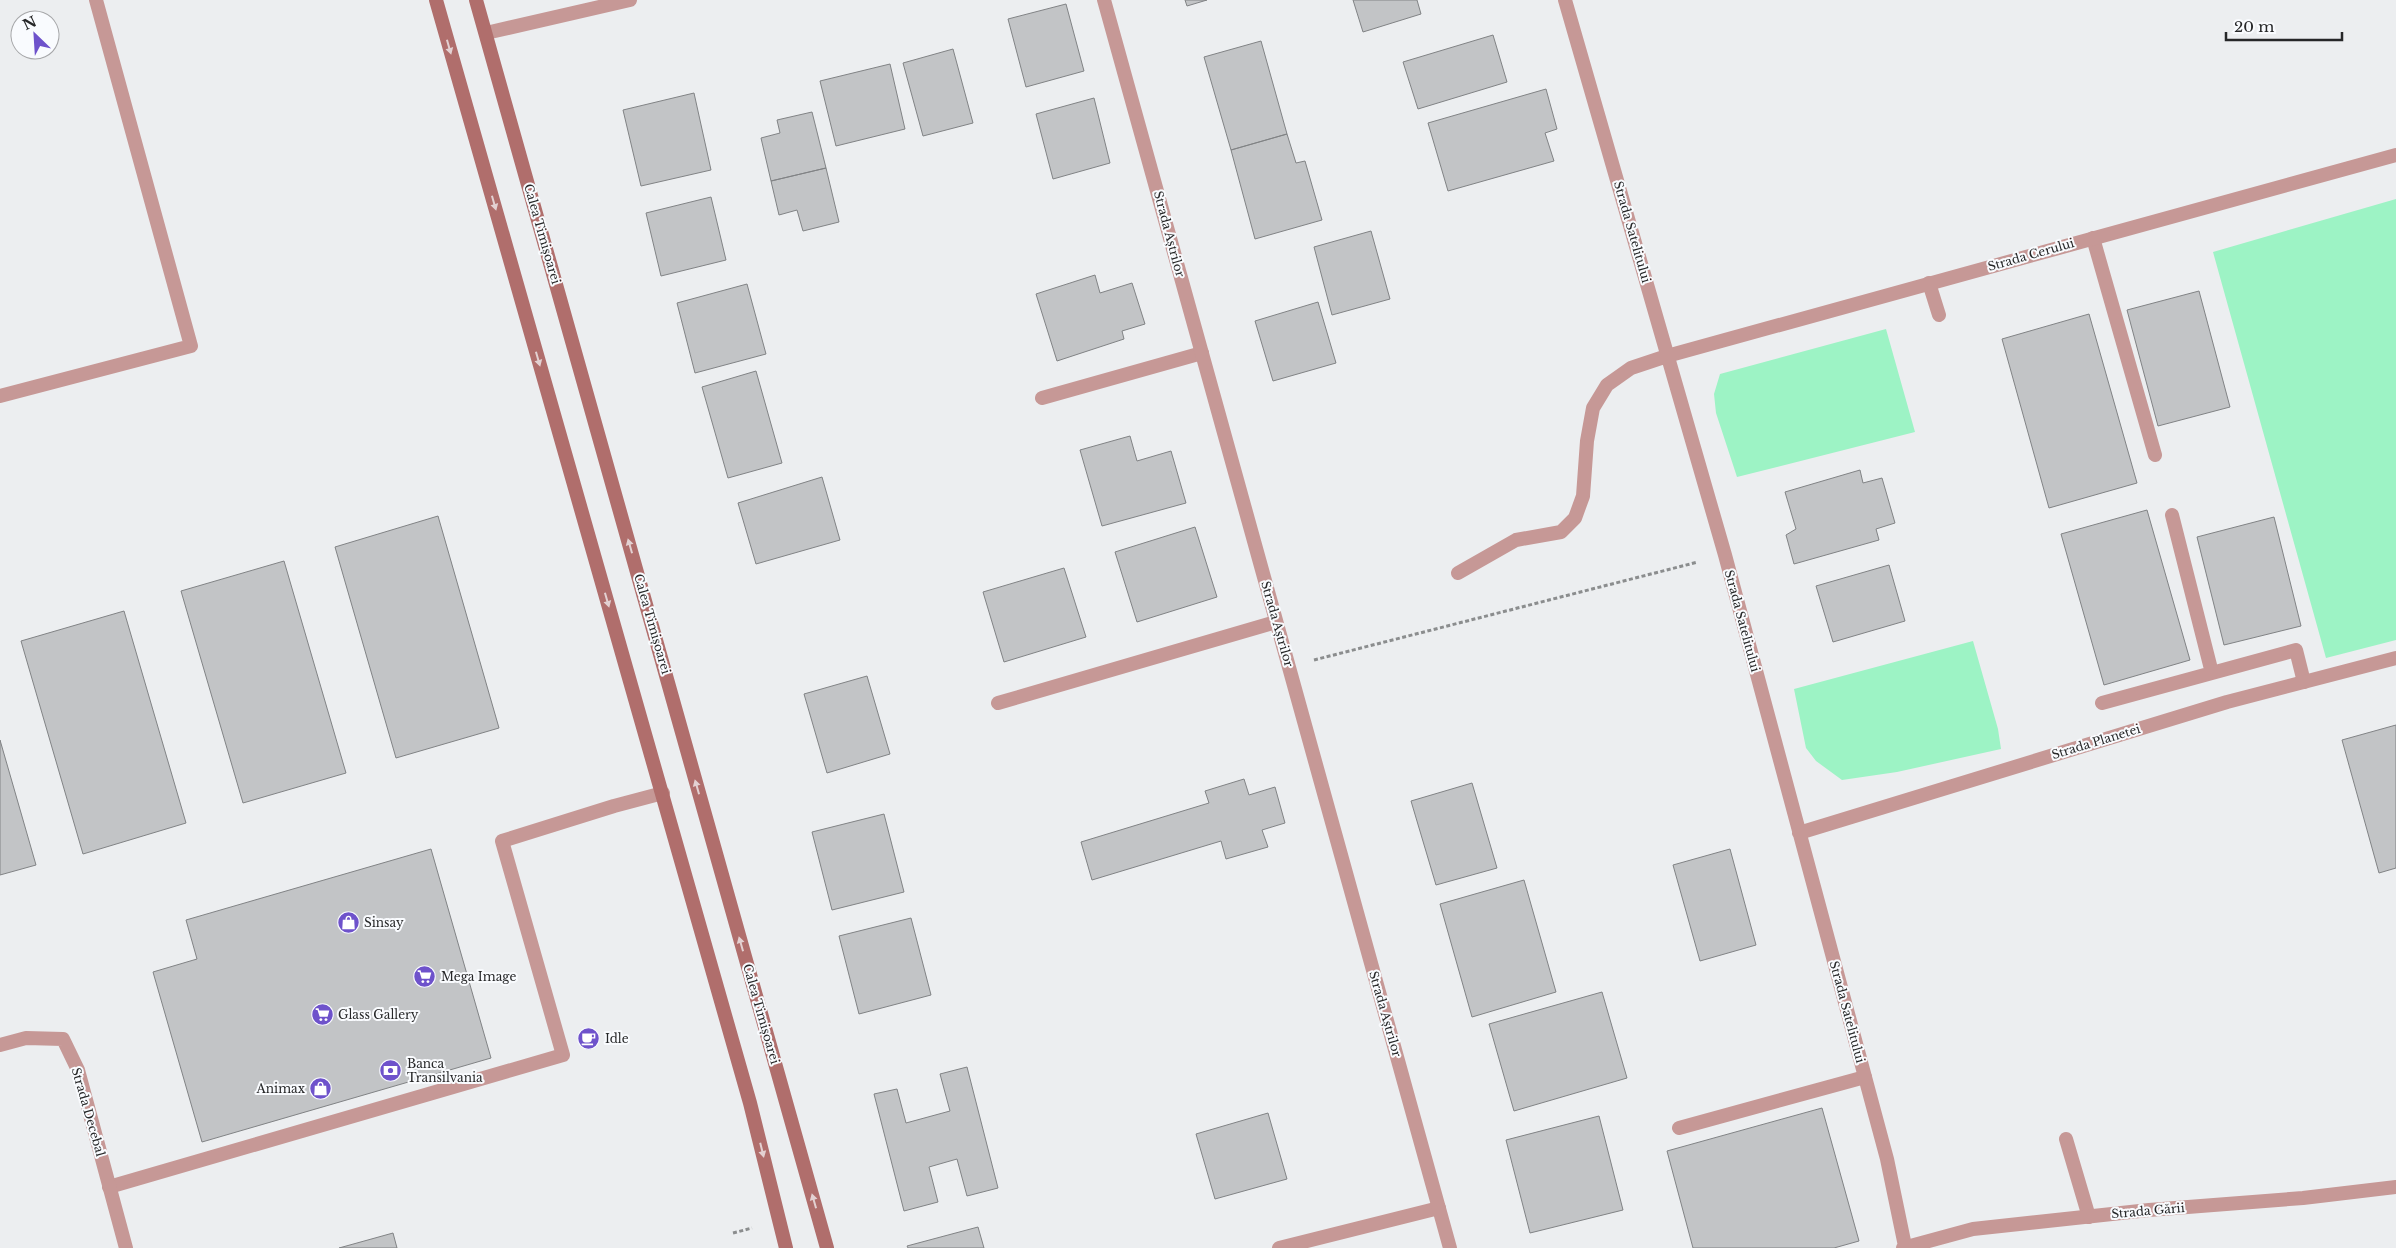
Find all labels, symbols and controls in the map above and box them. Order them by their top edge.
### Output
north arrow [10,10,60,60]
scale bar [2226,10,2342,42]
text: N [20,12,39,34]
text: 20 m [2234,17,2274,36]
one-way arrow [445,39,453,54]
street label: Strada Satelitului [1611,179,1654,284]
street label: Calea Timișoarei [520,182,564,286]
street label: Strada Aștrilor [1150,189,1188,279]
one-way arrow [490,196,498,211]
street label: Strada Cerului [1986,235,2076,274]
one-way arrow [535,352,543,367]
one-way arrow [625,539,633,554]
street label: Strada Satelitului [1722,568,1763,674]
street label: Calea Timișoarei [630,572,674,676]
street label: Strada Aștrilor [1257,579,1297,669]
one-way arrow [604,592,612,607]
street label: Strada Planetei [2050,721,2142,762]
one-way arrow [693,780,701,795]
shop icon: Sinsay [336,911,360,935]
place label: Sinsay [364,915,404,930]
one-way arrow [737,936,745,951]
street label: Strada Satelitului [1827,959,1868,1065]
street label: Calea Timișoarei [739,962,783,1066]
supermarket icon: Mega Image [413,965,437,989]
place label: Mega Image [441,969,516,984]
street label: Strada Aștrilor [1365,969,1405,1059]
supermarket icon: Glass Gallery [310,1003,334,1027]
place label: Glass Gallery [338,1007,419,1022]
cafe icon: Idle [577,1027,601,1051]
place label: Idle [605,1031,629,1046]
place label: Banca Transilvania [407,1056,483,1085]
bank icon: Banca Transilvania [379,1059,403,1083]
street label: Strada Decebal [69,1066,108,1158]
shop icon: Animax [309,1077,333,1101]
place label: Animax [256,1081,306,1096]
one-way arrow [758,1143,766,1158]
one-way arrow [809,1194,817,1209]
street label: Strada Gării [2111,1200,2185,1221]

